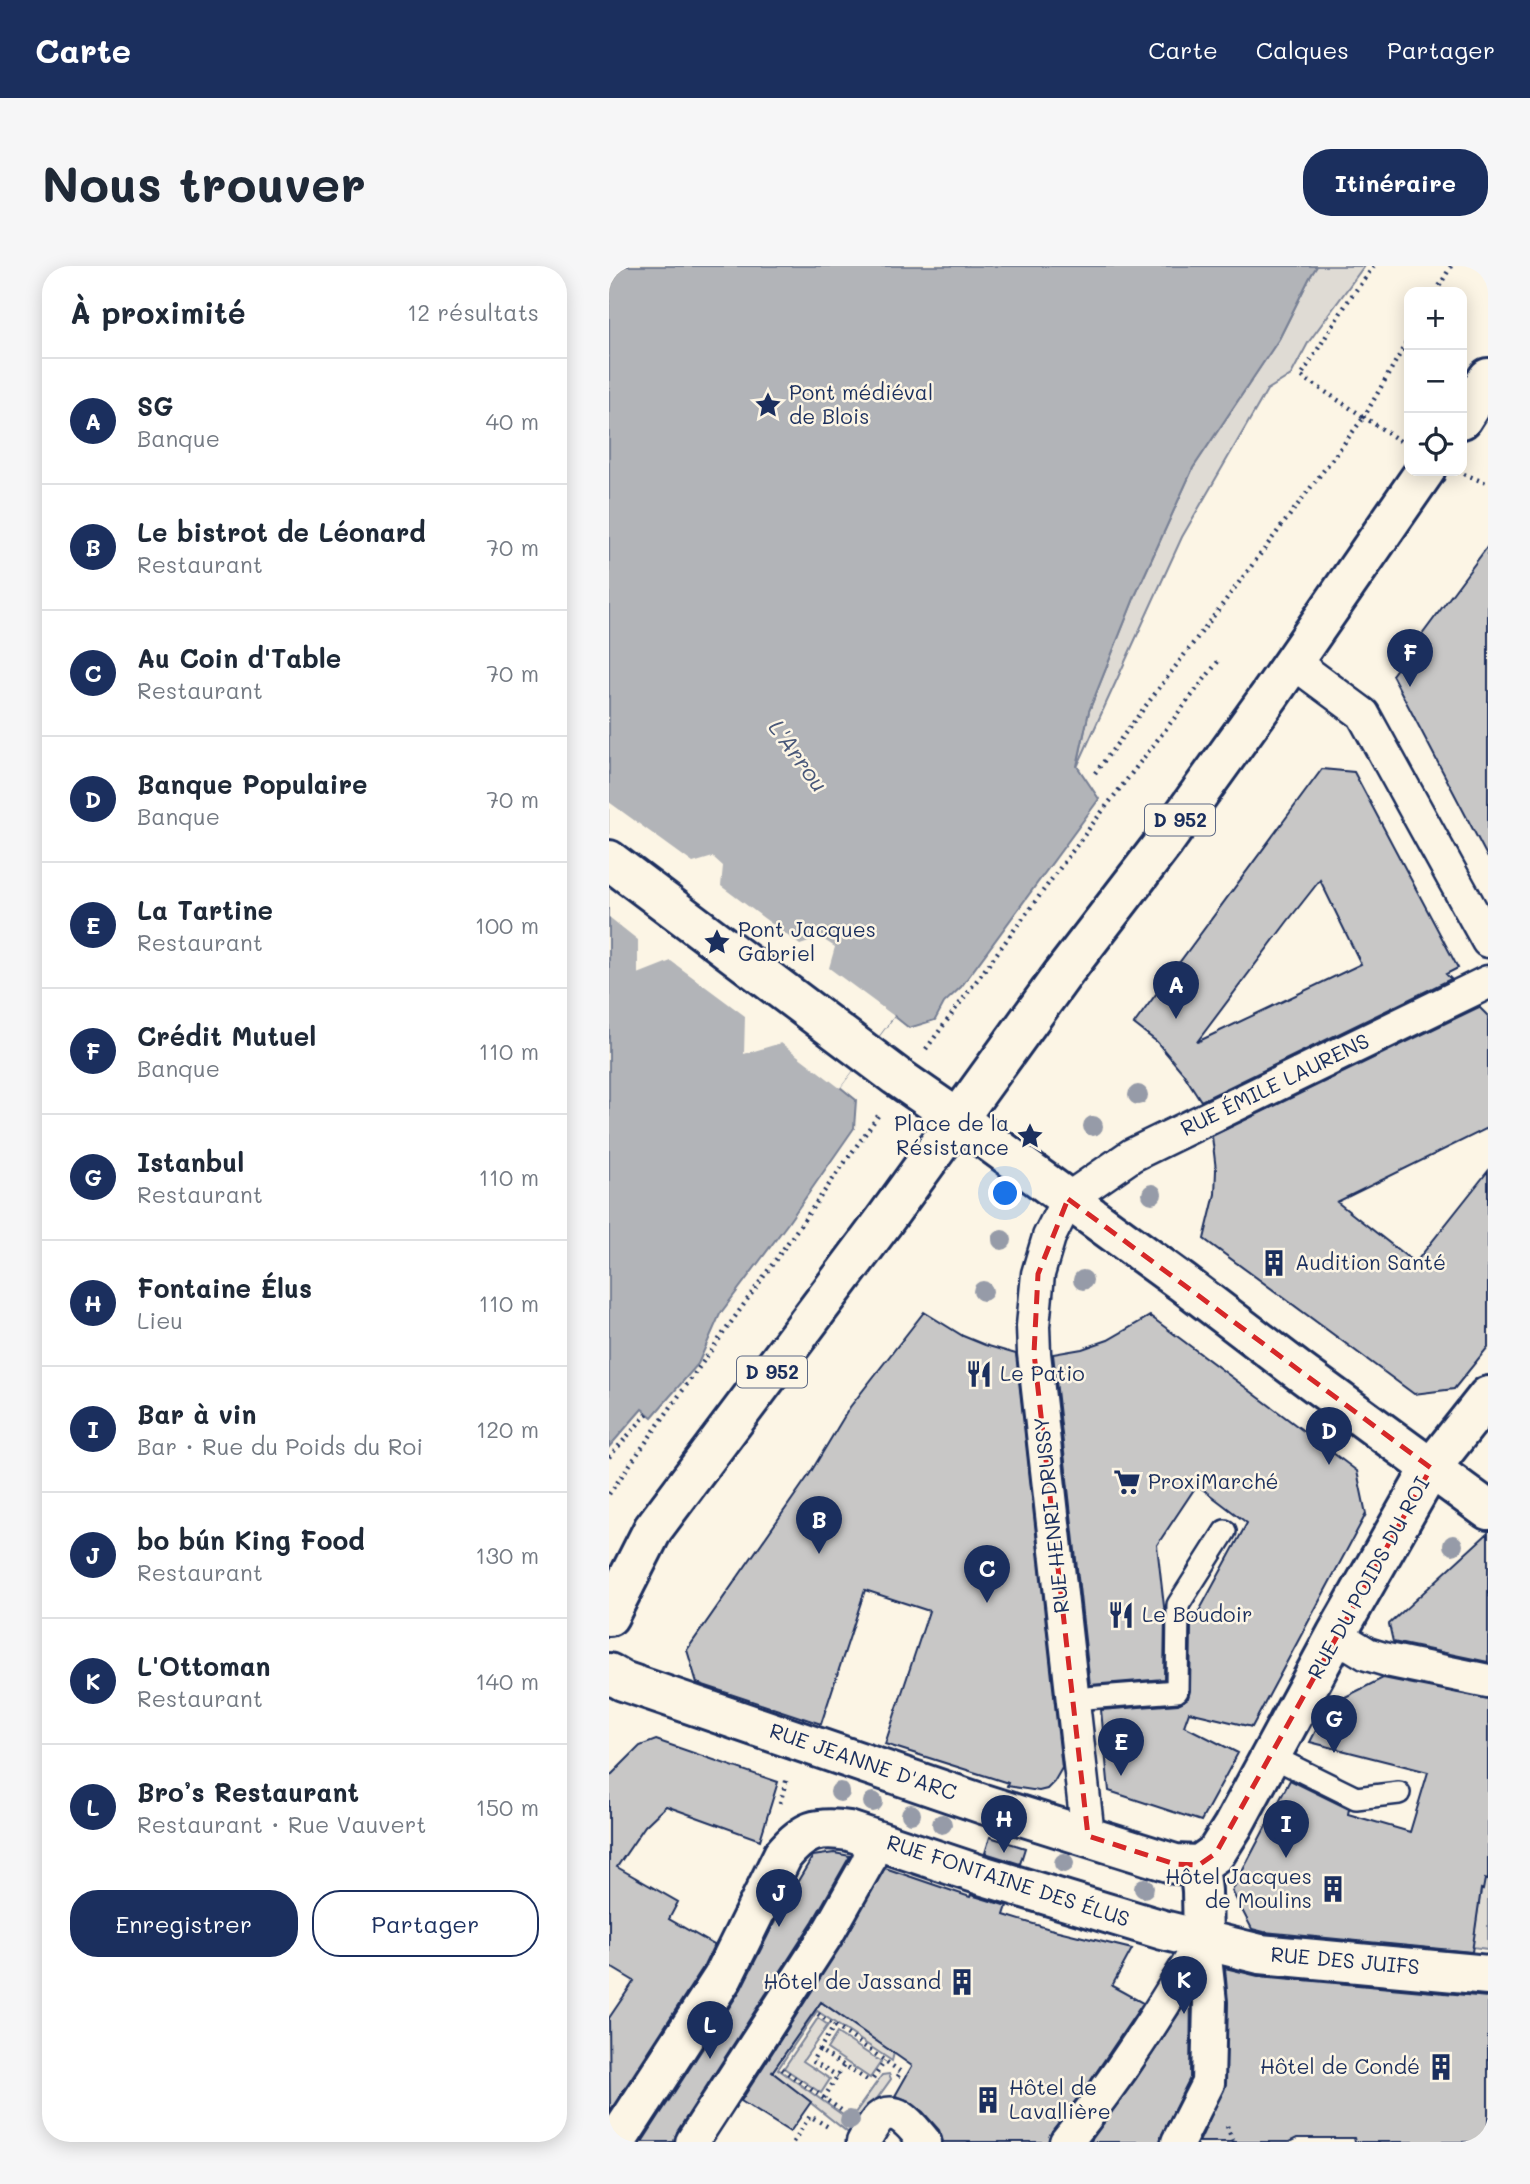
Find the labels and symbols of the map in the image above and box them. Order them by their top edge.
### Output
place label: Pont médiéval de Blois [789,378,933,429]
place icon: Pont médiéval de Blois [753,390,783,420]
pin: F [1387,629,1433,687]
water label: L'Arrou [762,713,835,798]
road number: D 952 [1145,804,1215,835]
place label: Pont Jacques Gabriel [738,915,876,966]
place icon: Pont Jacques Gabriel [702,927,732,957]
pin: A [1153,961,1199,1019]
street label: RUE ÉMILE LAURENS [1176,1026,1373,1141]
place label: Place de la Résistance [894,1109,1009,1160]
place icon: Place de la Résistance [1015,1121,1045,1151]
your location [988,1176,1022,1210]
building icon: Audition Santé [1259,1248,1289,1278]
place label: Audition Santé [1295,1248,1446,1275]
road number: D 952 [737,1356,807,1388]
restaurant icon: Le Patio [964,1359,994,1389]
place label: Le Patio [1000,1359,1085,1386]
pin: D [1306,1407,1352,1465]
street label: RUE HENRI DRUSSY [1027,1416,1074,1615]
supermarket icon: ProxiMarché [1112,1467,1142,1497]
place label: ProxiMarché [1148,1467,1279,1494]
street label: RUE DU POIDS DU ROI [1301,1471,1435,1683]
pin: B [796,1496,842,1554]
pin: C [964,1545,1010,1603]
restaurant icon: Le Boudoir [1106,1600,1136,1630]
place label: Le Boudoir [1142,1600,1252,1627]
pin: G [1311,1695,1357,1753]
street label: RUE JEANNE D'ARC [766,1716,961,1805]
pin: E [1098,1718,1144,1776]
pin: H [981,1795,1027,1853]
pin: I [1263,1800,1309,1858]
street label: RUE FONTAINE DES ÉLUS [884,1828,1133,1932]
place label: Hôtel Jacques de Moulins [1165,1862,1312,1913]
pin: J [756,1869,802,1927]
building icon: Hôtel Jacques de Moulins [1318,1874,1348,1904]
street label: RUE DES JUIFS [1269,1940,1421,1979]
pin: K [1161,1956,1207,2014]
place label: Hôtel de Jassand [763,1967,941,1994]
building icon: Hôtel de Jassand [947,1967,977,1997]
pin: L [687,2001,733,2059]
place label: Hôtel de Condé [1260,2052,1420,2079]
building icon: Hôtel de Condé [1426,2052,1456,2082]
place label: Hôtel de Lavallière [1009,2073,1111,2124]
building icon: Hôtel de Lavallière [973,2085,1003,2115]

